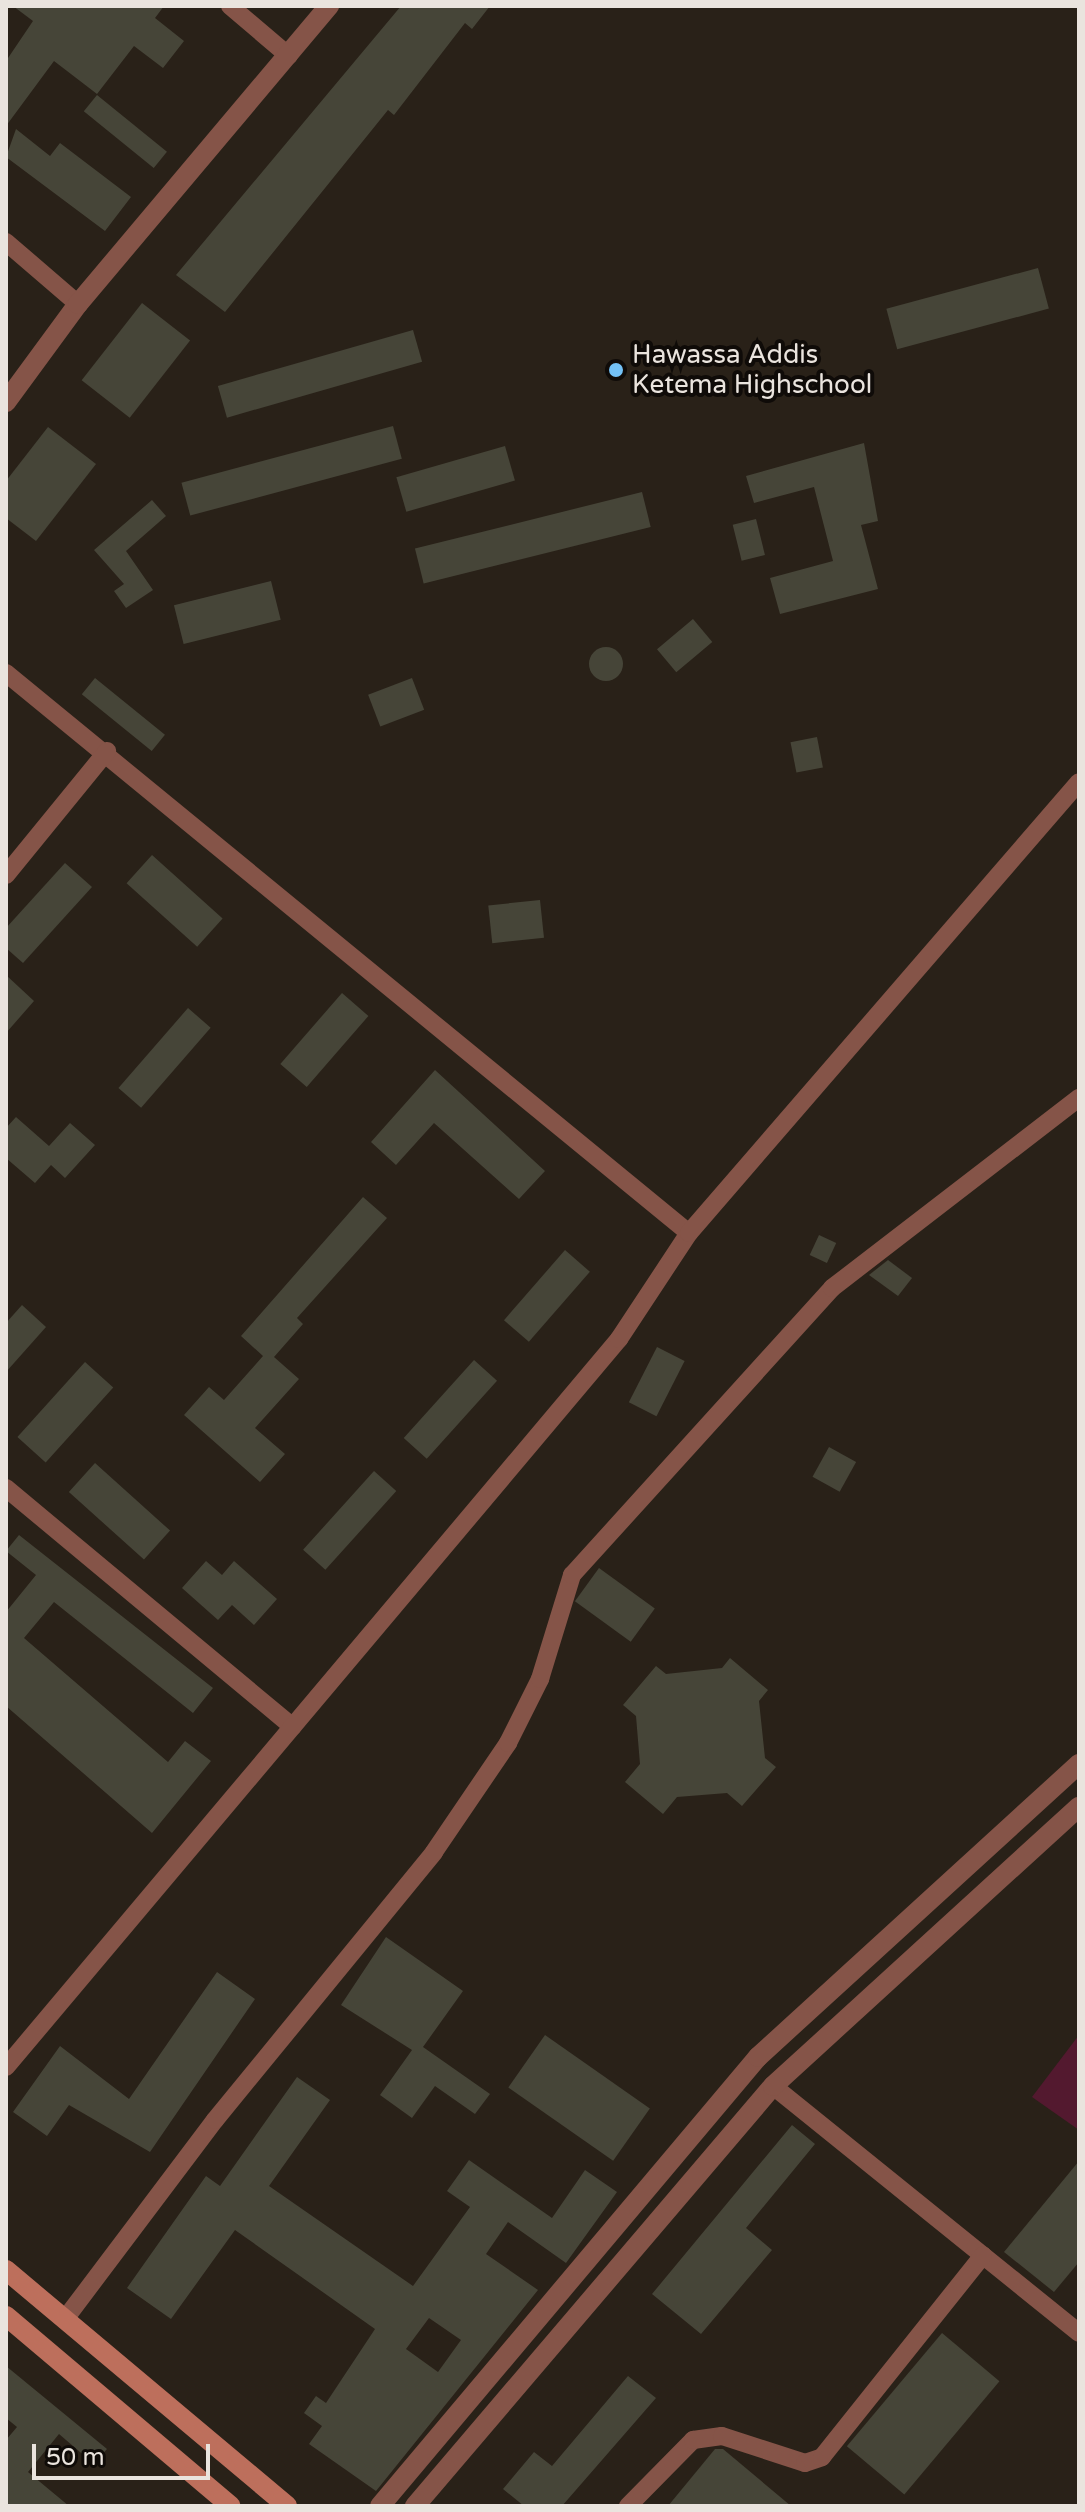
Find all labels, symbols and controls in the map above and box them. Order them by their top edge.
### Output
place label: Hawassa Addis Ketema Highschool [632,339,872,400]
marker: Hawassa Addis Ketema Highschool [607,361,625,379]
scale bar [36,2428,214,2478]
text: 50 m [46,2443,104,2472]

